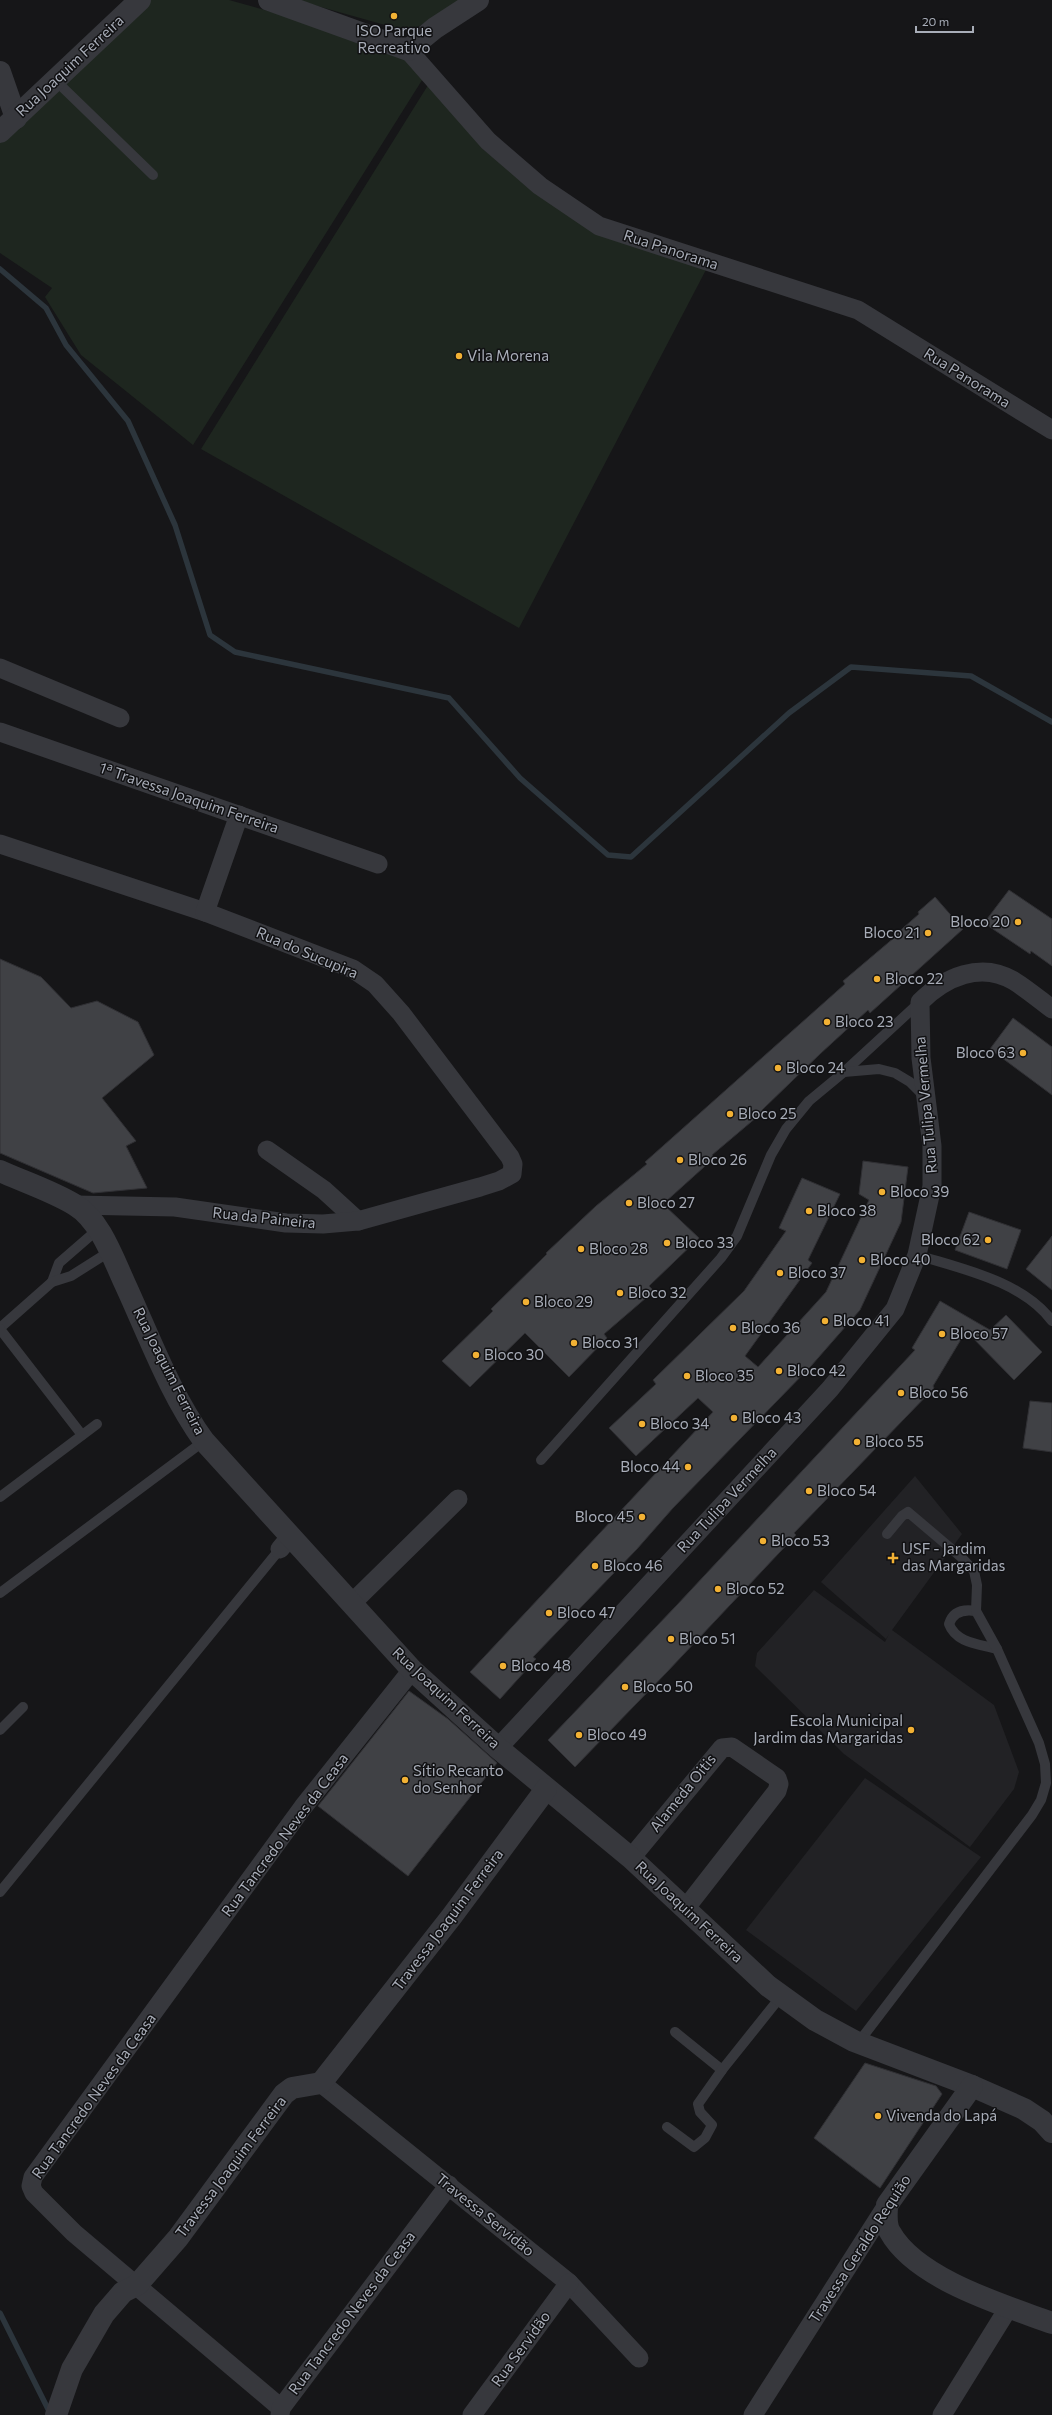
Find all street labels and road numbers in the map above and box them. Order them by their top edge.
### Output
street label: Rua Joaquim Ferreira [12,11,127,120]
street label: Rua Panorama [622,225,721,273]
street label: Rua Panorama [921,343,1014,411]
street label: 1ª Travessa Joaquim Ferreira [97,758,281,836]
street label: Rua do Sucupira [254,923,361,982]
street label: Rua Tulipa Vermelha [910,1036,940,1174]
street label: Rua da Paineira [212,1203,317,1231]
street label: Rua Joaquim Ferreira [130,1304,210,1437]
street label: Rua Tulipa Vermelha [673,1443,780,1556]
street label: Rua Joaquim Ferreira [389,1643,504,1752]
street label: Rua Tancredo Neves da Ceasa [217,1749,351,1919]
street label: Alameda Oitis [645,1750,719,1835]
street label: Travessa Joaquim Ferreira [388,1845,506,1994]
street label: Rua Joaquim Ferreira [632,1857,747,1966]
street label: Rua Tancredo Neves da Ceasa [27,2009,159,2181]
street label: Travessa Joaquim Ferreira [171,2092,289,2241]
street label: Travessa Servidão [433,2169,538,2259]
street label: Travessa Geraldo Requião [804,2171,914,2326]
street label: Rua Tancredo Neves da Ceasa [284,2227,418,2397]
street label: Rua Servidão [487,2307,554,2390]

